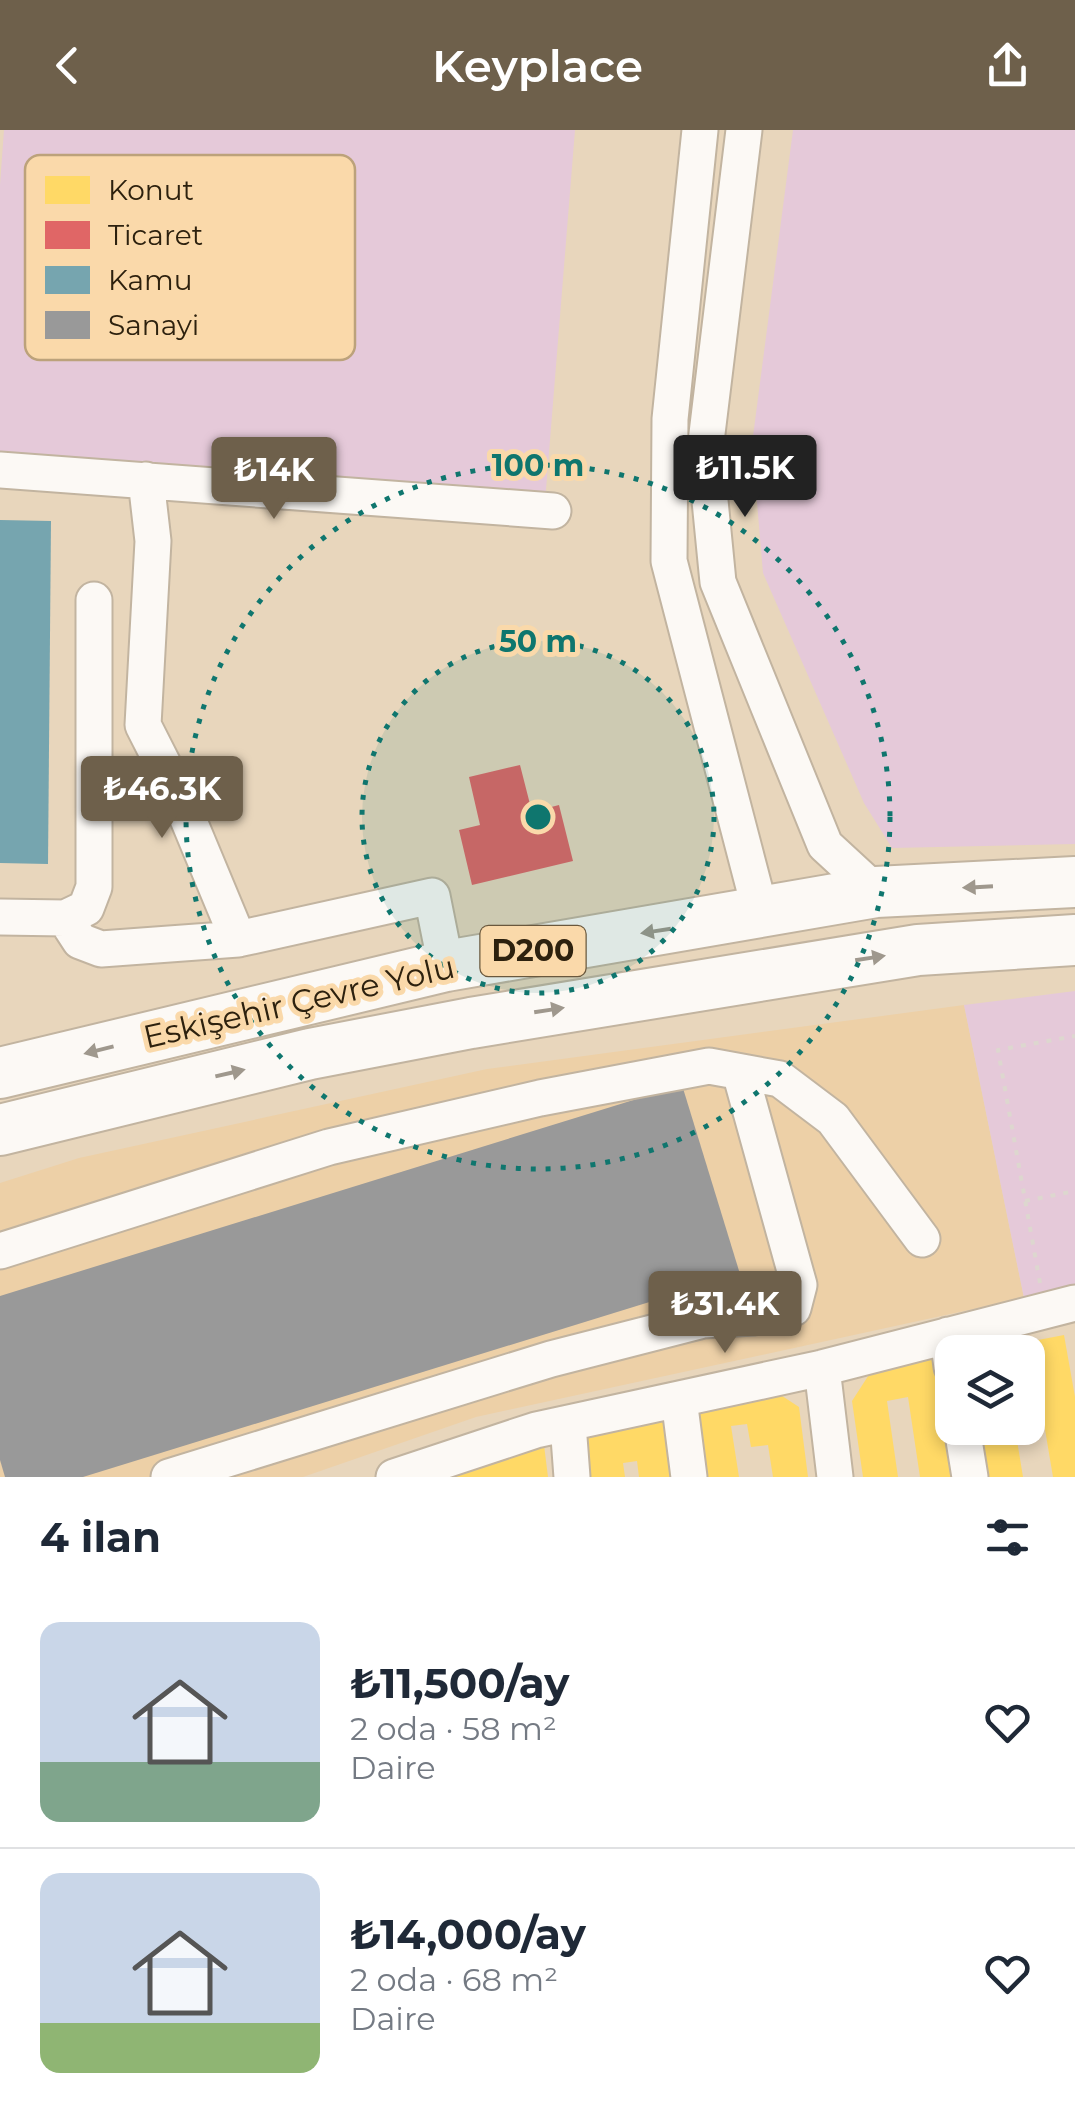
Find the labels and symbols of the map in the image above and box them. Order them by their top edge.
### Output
legend [25,155,355,360]
text: Konut [108,173,194,207]
text: Ticaret [108,218,203,252]
text: Kamu [108,263,193,297]
text: Sanayi [108,308,199,342]
pin: ₺11.5K [664,435,826,520]
pin: ₺14K [215,437,333,522]
text: 100 m [492,447,584,484]
text: 50 m [499,623,577,660]
pin: ₺46.3K [81,756,243,841]
centre of rings [520,799,556,835]
one-way arrow [961,879,993,895]
one-way arrow [640,924,671,939]
road number: D200 [480,926,586,976]
street label: Eskişehir Çevre Yolu [140,947,458,1056]
one-way arrow [855,950,886,965]
one-way arrow [534,1002,565,1017]
one-way arrow [83,1042,114,1058]
one-way arrow [215,1065,246,1080]
pin: ₺31.4K [644,1271,806,1356]

